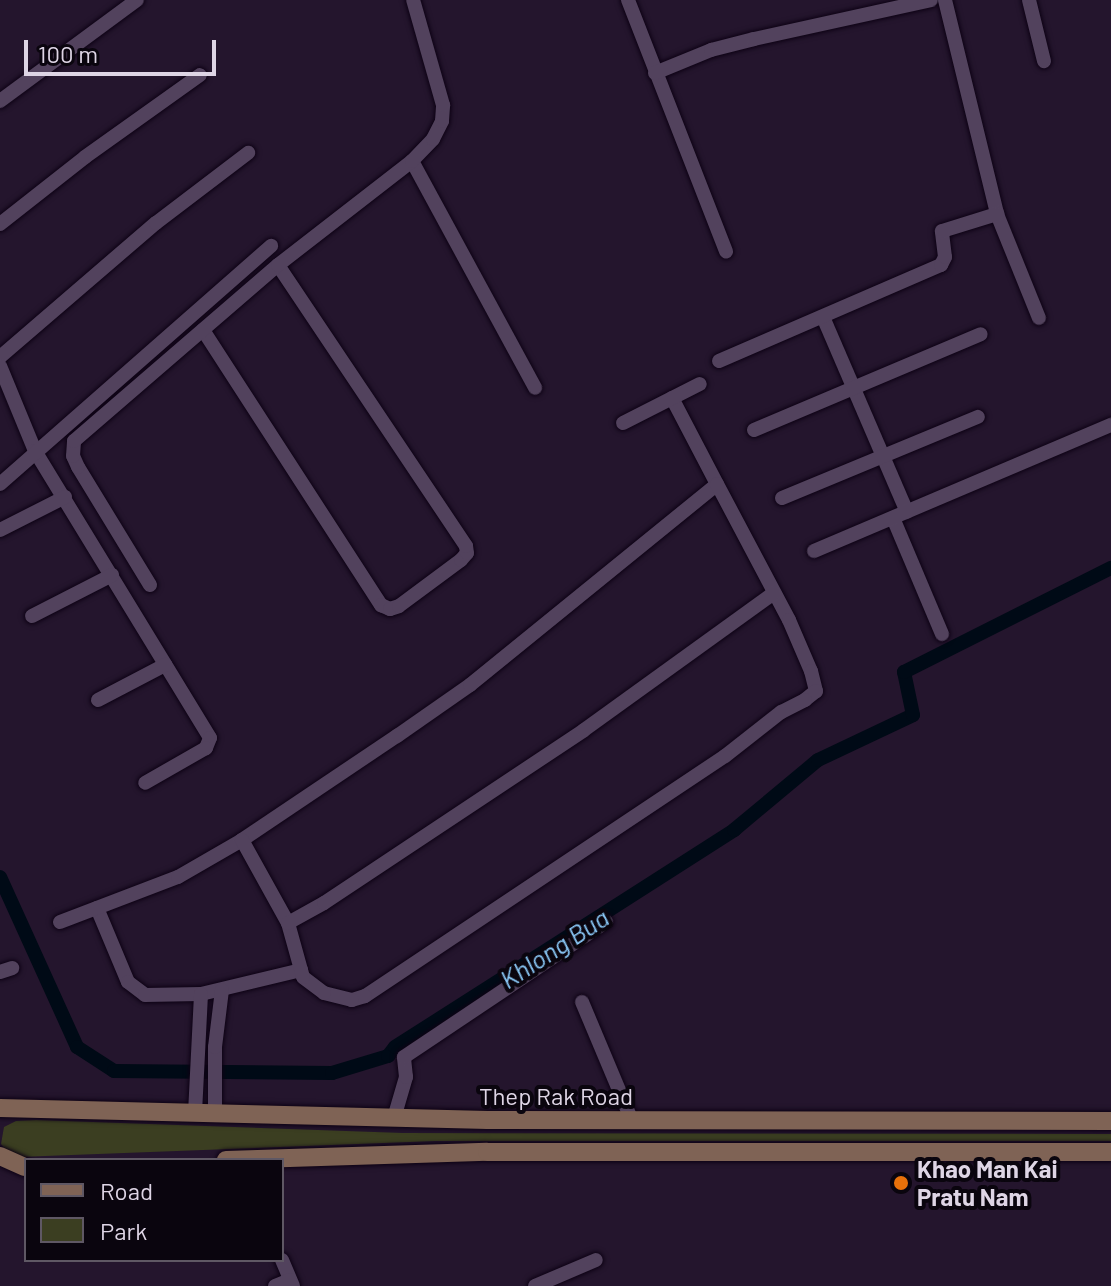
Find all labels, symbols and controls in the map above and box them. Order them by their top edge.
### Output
scale bar [28,24,220,74]
text: 100 m [38,39,98,68]
water label: Khlong Bua [494,901,614,995]
street label: Thep Rak Road [479,1082,633,1110]
place label: Khao Man Kai Pratu Nam [917,1155,1058,1211]
legend [24,1158,284,1262]
marker: Khao Man Kai Pratu Nam [892,1174,910,1192]
text: Road [100,1176,153,1205]
text: Park [100,1216,147,1245]

